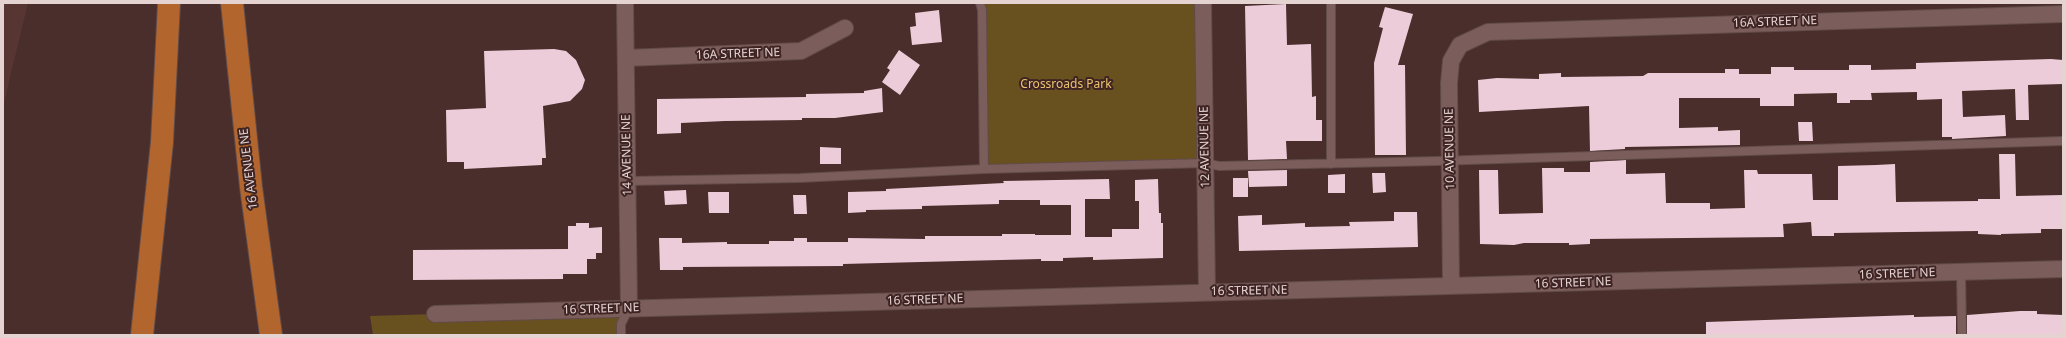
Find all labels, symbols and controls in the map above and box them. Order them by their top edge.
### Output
street label: 16A STREET NE [1733,13,1817,31]
street label: 16A STREET NE [696,45,780,63]
park label: Crossroads Park [1020,78,1112,92]
street label: 12 AVENUE NE [1197,106,1213,188]
street label: 10 AVENUE NE [1442,108,1458,190]
street label: 14 AVENUE NE [619,114,635,196]
street label: 16 AVENUE NE [237,128,261,210]
street label: 16 STREET NE [1859,265,1935,283]
street label: 16 STREET NE [1535,274,1611,292]
street label: 16 STREET NE [1211,283,1287,299]
street label: 16 STREET NE [887,291,963,309]
street label: 16 STREET NE [563,300,639,318]

